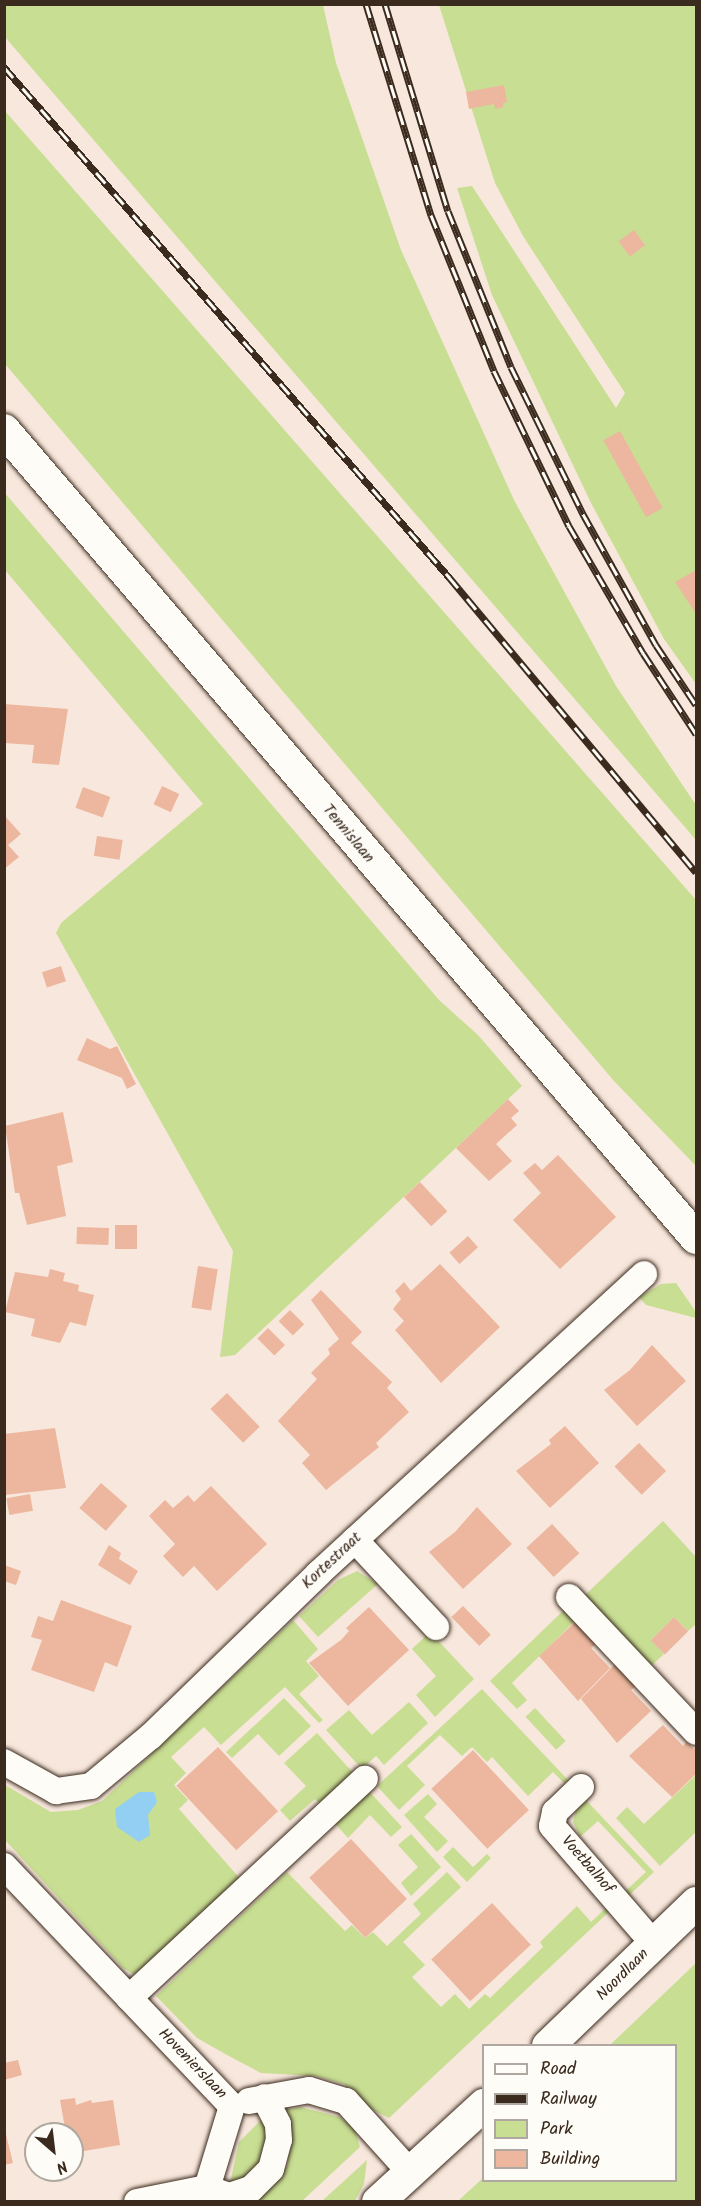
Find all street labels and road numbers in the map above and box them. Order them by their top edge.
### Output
street label: Tennislaan [318,801,378,867]
street label: Kortestraat [298,1528,366,1594]
street label: Voetbalhof [557,1832,617,1898]
street label: Noordlaan [593,1945,653,2005]
street label: Hovenierslaan [153,2025,231,2103]

